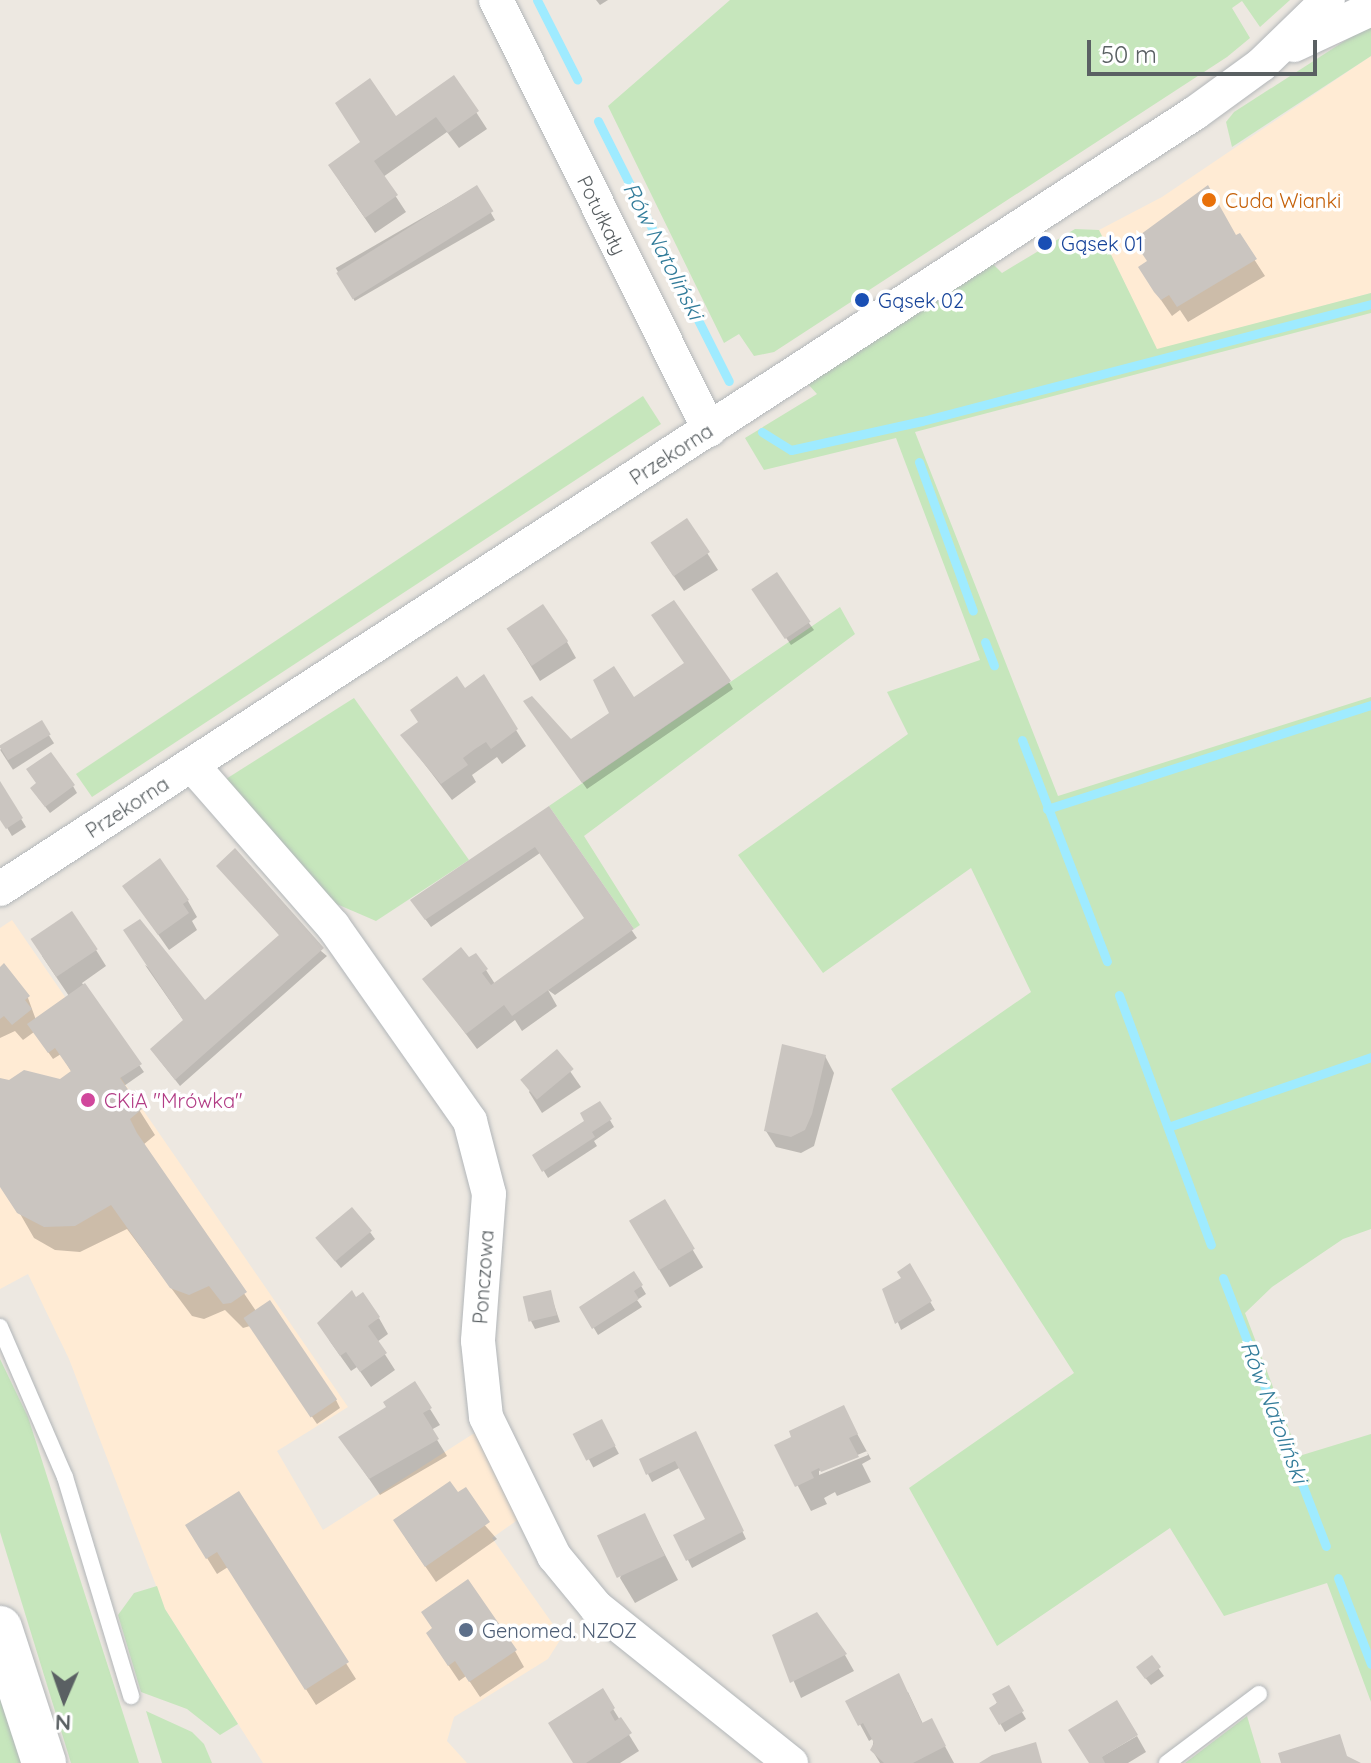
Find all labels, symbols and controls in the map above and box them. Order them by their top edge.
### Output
scale bar [1091,24,1321,74]
text: 50 m [1101,39,1157,69]
street label: Potułkały [573,171,631,259]
water label: Rów Natoliński [617,178,709,324]
place label: Cuda Wianki [1225,188,1341,212]
marker: Cuda Wianki [1200,191,1218,209]
place label: Gąsek 01 [1061,231,1143,255]
marker: Gąsek 01 [1036,234,1054,252]
place label: Gąsek 02 [878,288,964,312]
marker: Gąsek 02 [853,291,871,309]
street label: Przekorna [625,418,717,490]
street label: Przekorna [81,771,173,843]
place label: CKiA "Mrówka" [104,1088,243,1112]
marker: CKiA "Mrówka" [79,1091,97,1109]
street label: Ponczowa [468,1229,498,1325]
water label: Rów Natoliński [1235,1337,1313,1487]
place label: Genomed. NZOZ [482,1618,637,1642]
marker: Genomed. NZOZ [457,1621,475,1639]
north arrow [24,1659,104,1739]
text: N [55,1709,72,1737]

